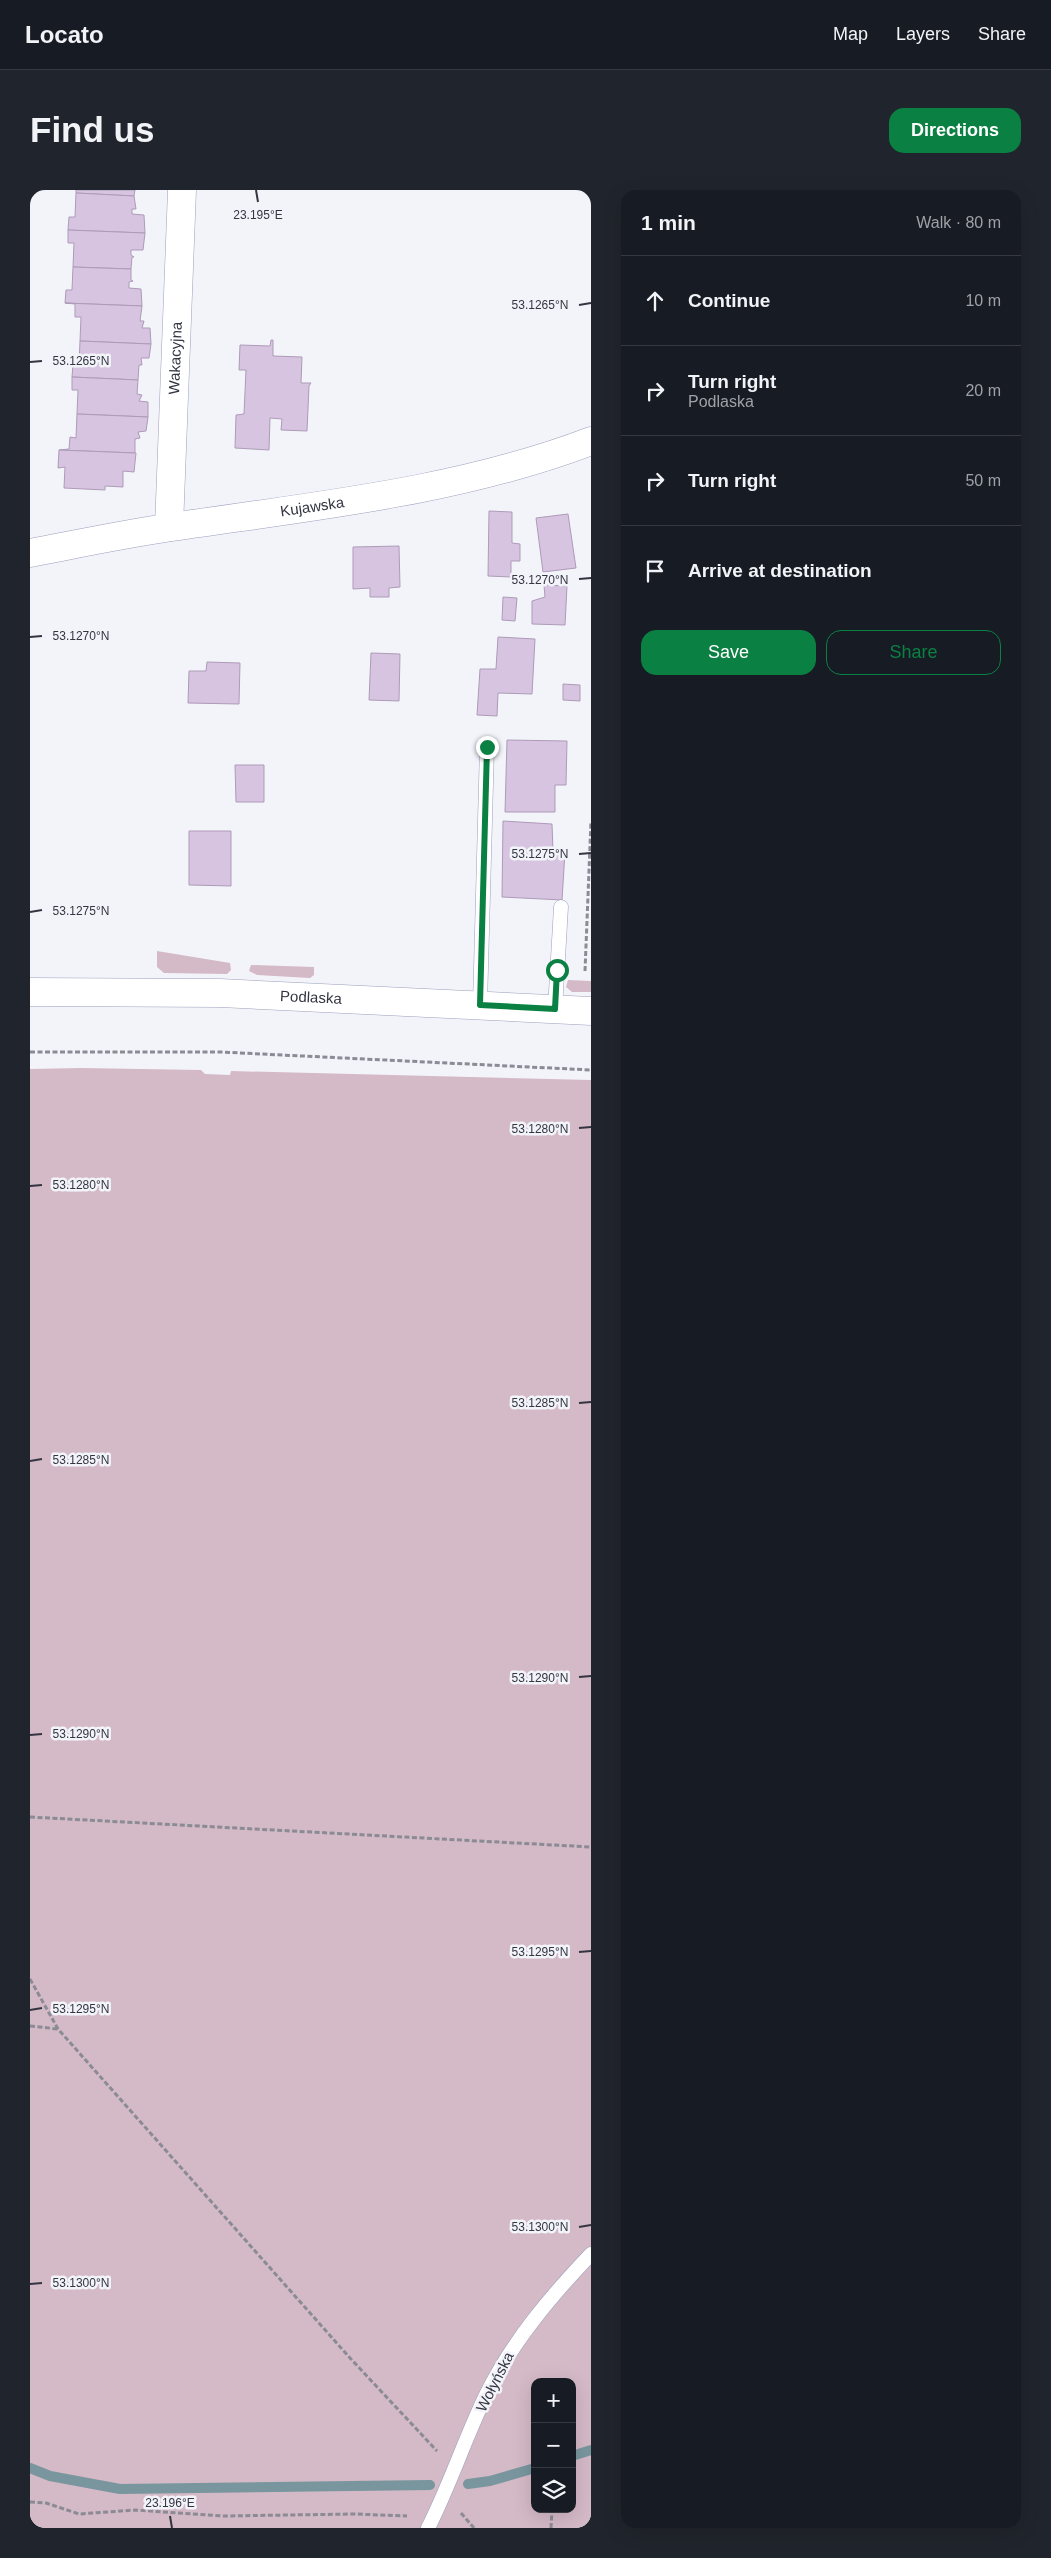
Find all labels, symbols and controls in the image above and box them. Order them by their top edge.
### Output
text: Locato [25,21,104,48]
text: Map [833,24,868,44]
text: Layers [896,24,950,44]
text: Share [978,24,1026,44]
button: Directions [889,108,1021,153]
text: Find us [30,110,154,149]
text: 23.195°E [233,208,283,222]
text: 1 min [641,211,696,234]
text: Walk · 80 m [916,214,1001,231]
icon: ahead [641,287,669,315]
text: Continue [688,290,770,311]
text: 10 m [965,292,1001,309]
text: 53.1265°N [512,298,568,312]
street label: Wakacyjna [165,321,185,395]
text: 53.1265°N [53,354,109,368]
text: Turn right [688,371,776,392]
icon: right [641,377,669,405]
text: 20 m [965,382,1001,399]
text: Podlaska [688,393,754,410]
icon: right [641,467,669,495]
text: Turn right [688,470,776,491]
text: 50 m [965,472,1001,489]
street label: Kujawska [279,493,346,519]
icon: arrive [641,557,669,585]
text: Arrive at destination [688,560,872,581]
text: 53.1270°N [512,573,568,587]
text: 53.1270°N [53,629,109,643]
button: Save [641,630,816,675]
button: Share [826,630,1001,675]
route end [476,736,499,759]
text: 53.1275°N [512,847,568,861]
text: 53.1275°N [53,904,109,918]
route start [546,959,569,982]
street label: Podlaska [280,987,343,1007]
text: 53.1280°N [512,1122,568,1136]
text: 53.1280°N [53,1178,109,1192]
text: 53.1285°N [512,1396,568,1410]
text: 53.1285°N [53,1453,109,1467]
text: 53.1290°N [512,1671,568,1685]
text: 53.1290°N [53,1727,109,1741]
text: 53.1295°N [512,1945,568,1959]
text: 53.1295°N [53,2002,109,2016]
text: 53.1300°N [512,2220,568,2234]
text: 53.1300°N [53,2276,109,2290]
street label: Wołyńska [472,2348,517,2414]
map controls [531,2378,576,2513]
button: + [531,2378,576,2423]
button: − [531,2423,576,2468]
button: layers [531,2468,576,2513]
text: 23.196°E [145,2496,195,2510]

